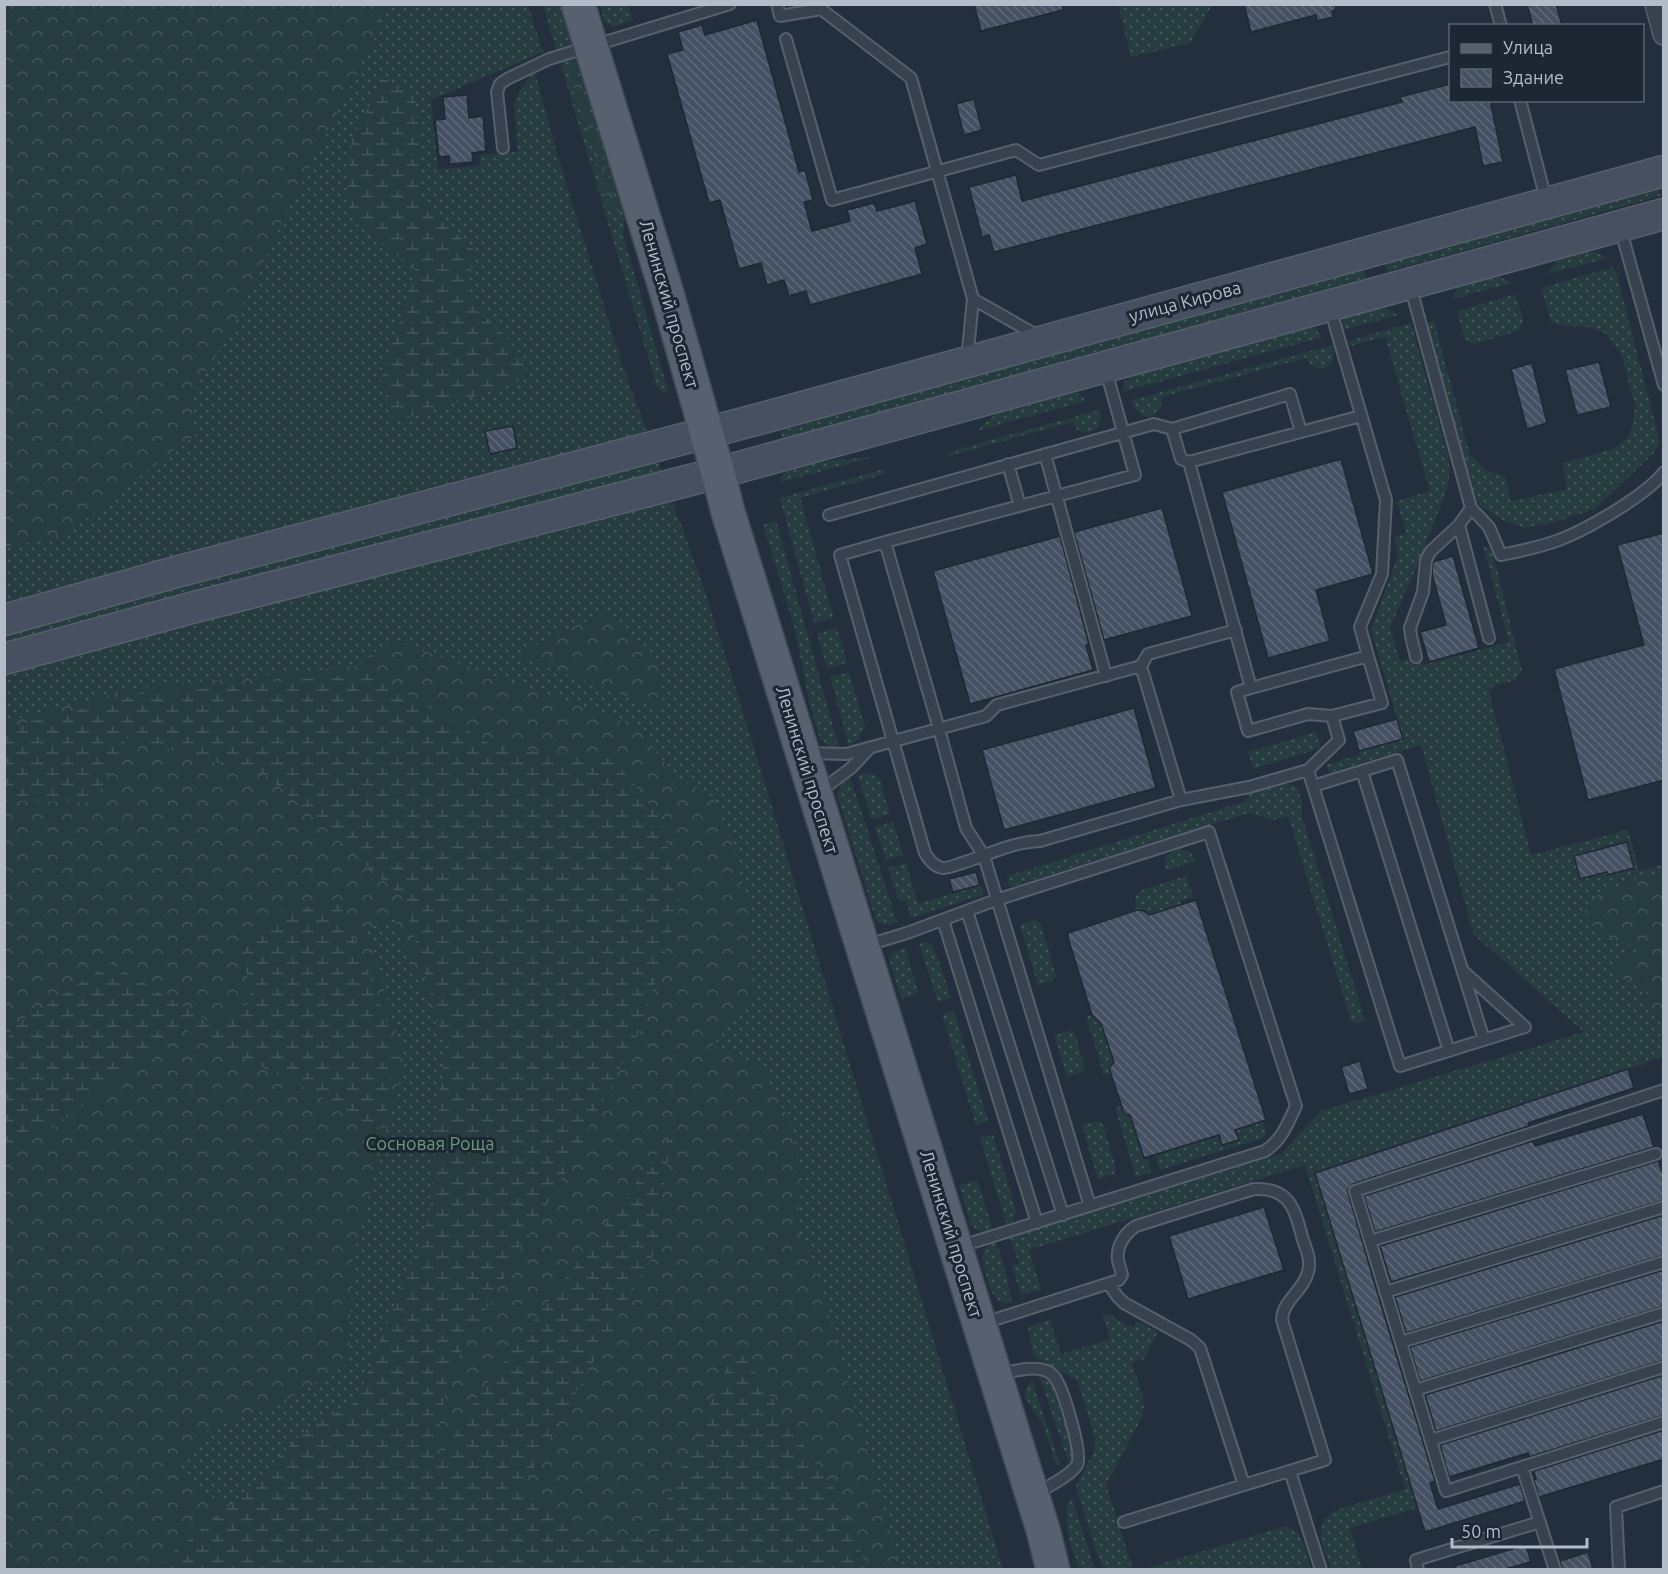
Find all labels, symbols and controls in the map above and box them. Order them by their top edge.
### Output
legend [1449,24,1644,102]
text: Улица [1503,37,1553,57]
text: Здание [1503,67,1564,87]
street label: Ленинский проспект [636,217,704,390]
street label: улица Кирова [1126,276,1243,326]
street label: Ленинский проспект [773,683,843,856]
park label: Сосновая Роща [365,1133,495,1153]
street label: Ленинский проспект [917,1147,987,1320]
scale bar [1452,1511,1587,1549]
text: 50 m [1461,1521,1501,1541]

